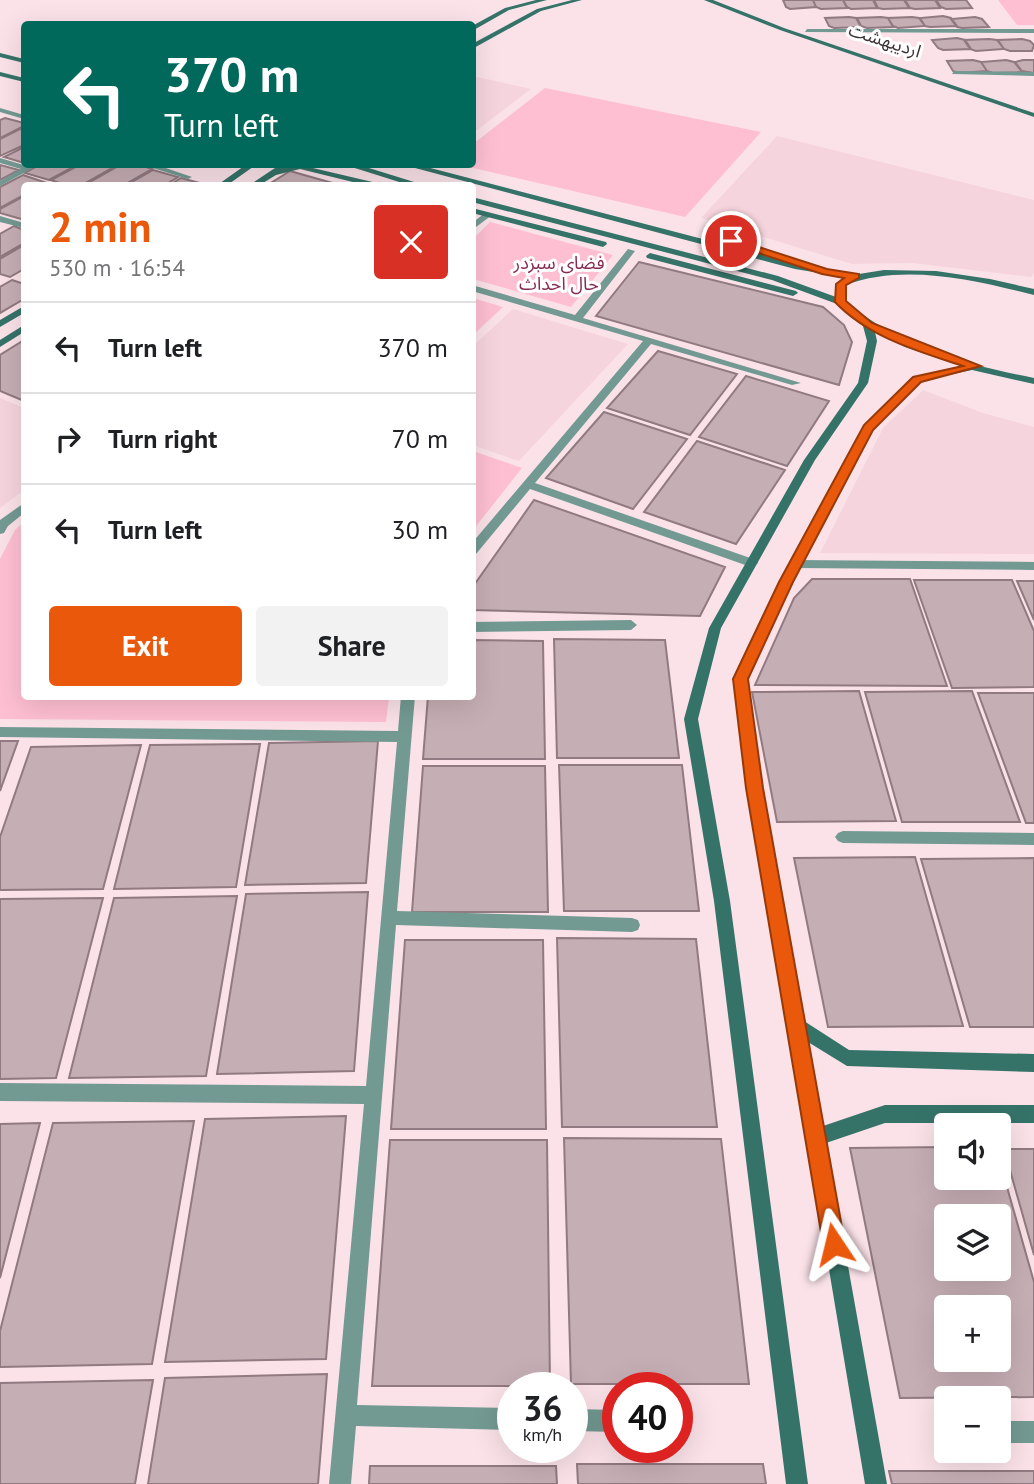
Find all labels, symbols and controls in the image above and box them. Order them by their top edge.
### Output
street label: اردیبهشت [846,18,924,62]
text: 370 m [164,42,299,106]
icon: left [49,49,140,140]
text: Turn left [164,104,279,146]
text: 2 min [49,199,151,254]
button: close [374,205,448,279]
pin [701,211,761,271]
icon: arrive [712,222,750,260]
park label: فضای سبزدر حال احداث [513,251,604,295]
text: 530 m · 16:54 [49,253,185,282]
icon: left [49,329,87,367]
text: Turn left [108,331,202,364]
text: 370 m [377,331,448,364]
icon: right [49,420,87,458]
text: Turn right [108,422,217,455]
text: 70 m [392,422,448,455]
icon: left [49,511,87,549]
text: Turn left [108,513,202,546]
text: 30 m [392,513,448,546]
button: Exit [49,606,242,686]
button: Share [256,606,448,686]
map controls [934,1113,1011,1463]
button: sound [934,1113,1011,1190]
button: layers [934,1204,1011,1281]
position arrow [797,1207,871,1281]
button: + [934,1295,1011,1372]
speed limit sign: 40 [602,1372,693,1463]
text: 36 [523,1385,562,1431]
button: − [934,1386,1011,1463]
text: km/h [523,1423,562,1446]

